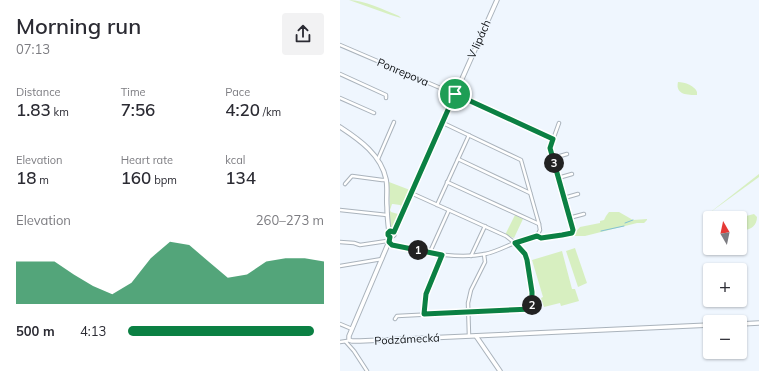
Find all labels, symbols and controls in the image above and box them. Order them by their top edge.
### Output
text: Morning run [16,12,141,40]
button: share [282,13,324,55]
street label: V lipách [464,17,494,61]
text: 07:13 [16,41,50,57]
street label: Ponrepova [375,55,431,89]
pin [438,77,472,111]
icon: arrive [444,83,466,105]
text: Distance [16,85,60,99]
text: Time [121,85,146,99]
text: Pace [225,85,250,99]
text: 1.83 [16,99,51,120]
text: 7:56 [121,99,155,120]
text: 4:20 [225,99,260,120]
text: km [51,105,69,119]
text: /km [260,105,281,119]
text: Elevation [16,153,63,167]
text: Heart rate [121,153,173,167]
text: kcal [225,153,245,167]
pin: 3 [544,153,564,173]
text: 3 [551,156,557,170]
text: 18 [16,167,36,188]
text: 160 [121,167,151,188]
text: 134 [225,167,256,188]
text: m [36,173,49,187]
text: bpm [151,173,177,187]
north arrow [703,211,747,255]
map controls [703,211,747,359]
text: Elevation [16,212,71,228]
text: 260–273 m [256,212,324,228]
pin: 1 [408,240,428,260]
text: 1 [415,243,421,257]
button: + [703,263,747,307]
pin: 2 [522,295,542,315]
text: 2 [529,298,535,312]
button: − [703,315,747,359]
text: 500 m [16,323,55,339]
text: 4:13 [80,323,106,339]
street label: Podzámecká [374,330,440,348]

